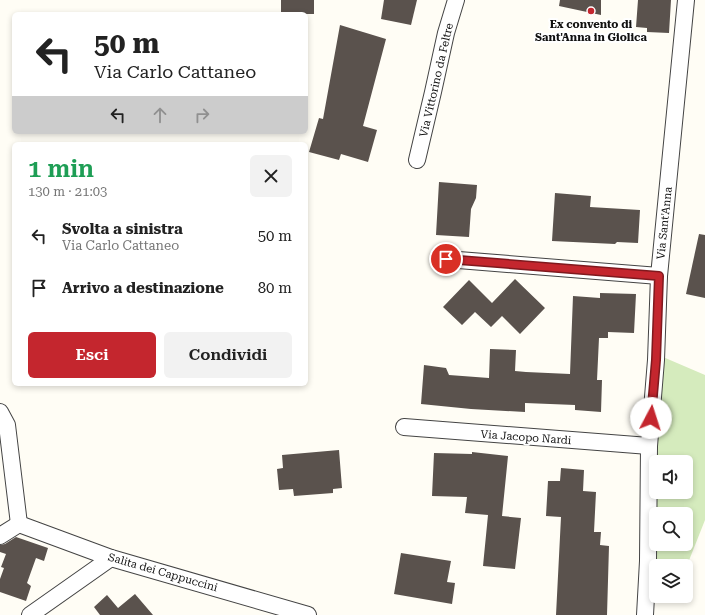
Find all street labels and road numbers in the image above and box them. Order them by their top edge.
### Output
street label: Via Vittorino da Feltre [417,22,456,138]
street label: Via Sant'Anna [654,186,675,260]
street label: Via Jacopo Nardi [480,428,572,447]
street label: Salita dei Cappuccini [107,551,220,595]

